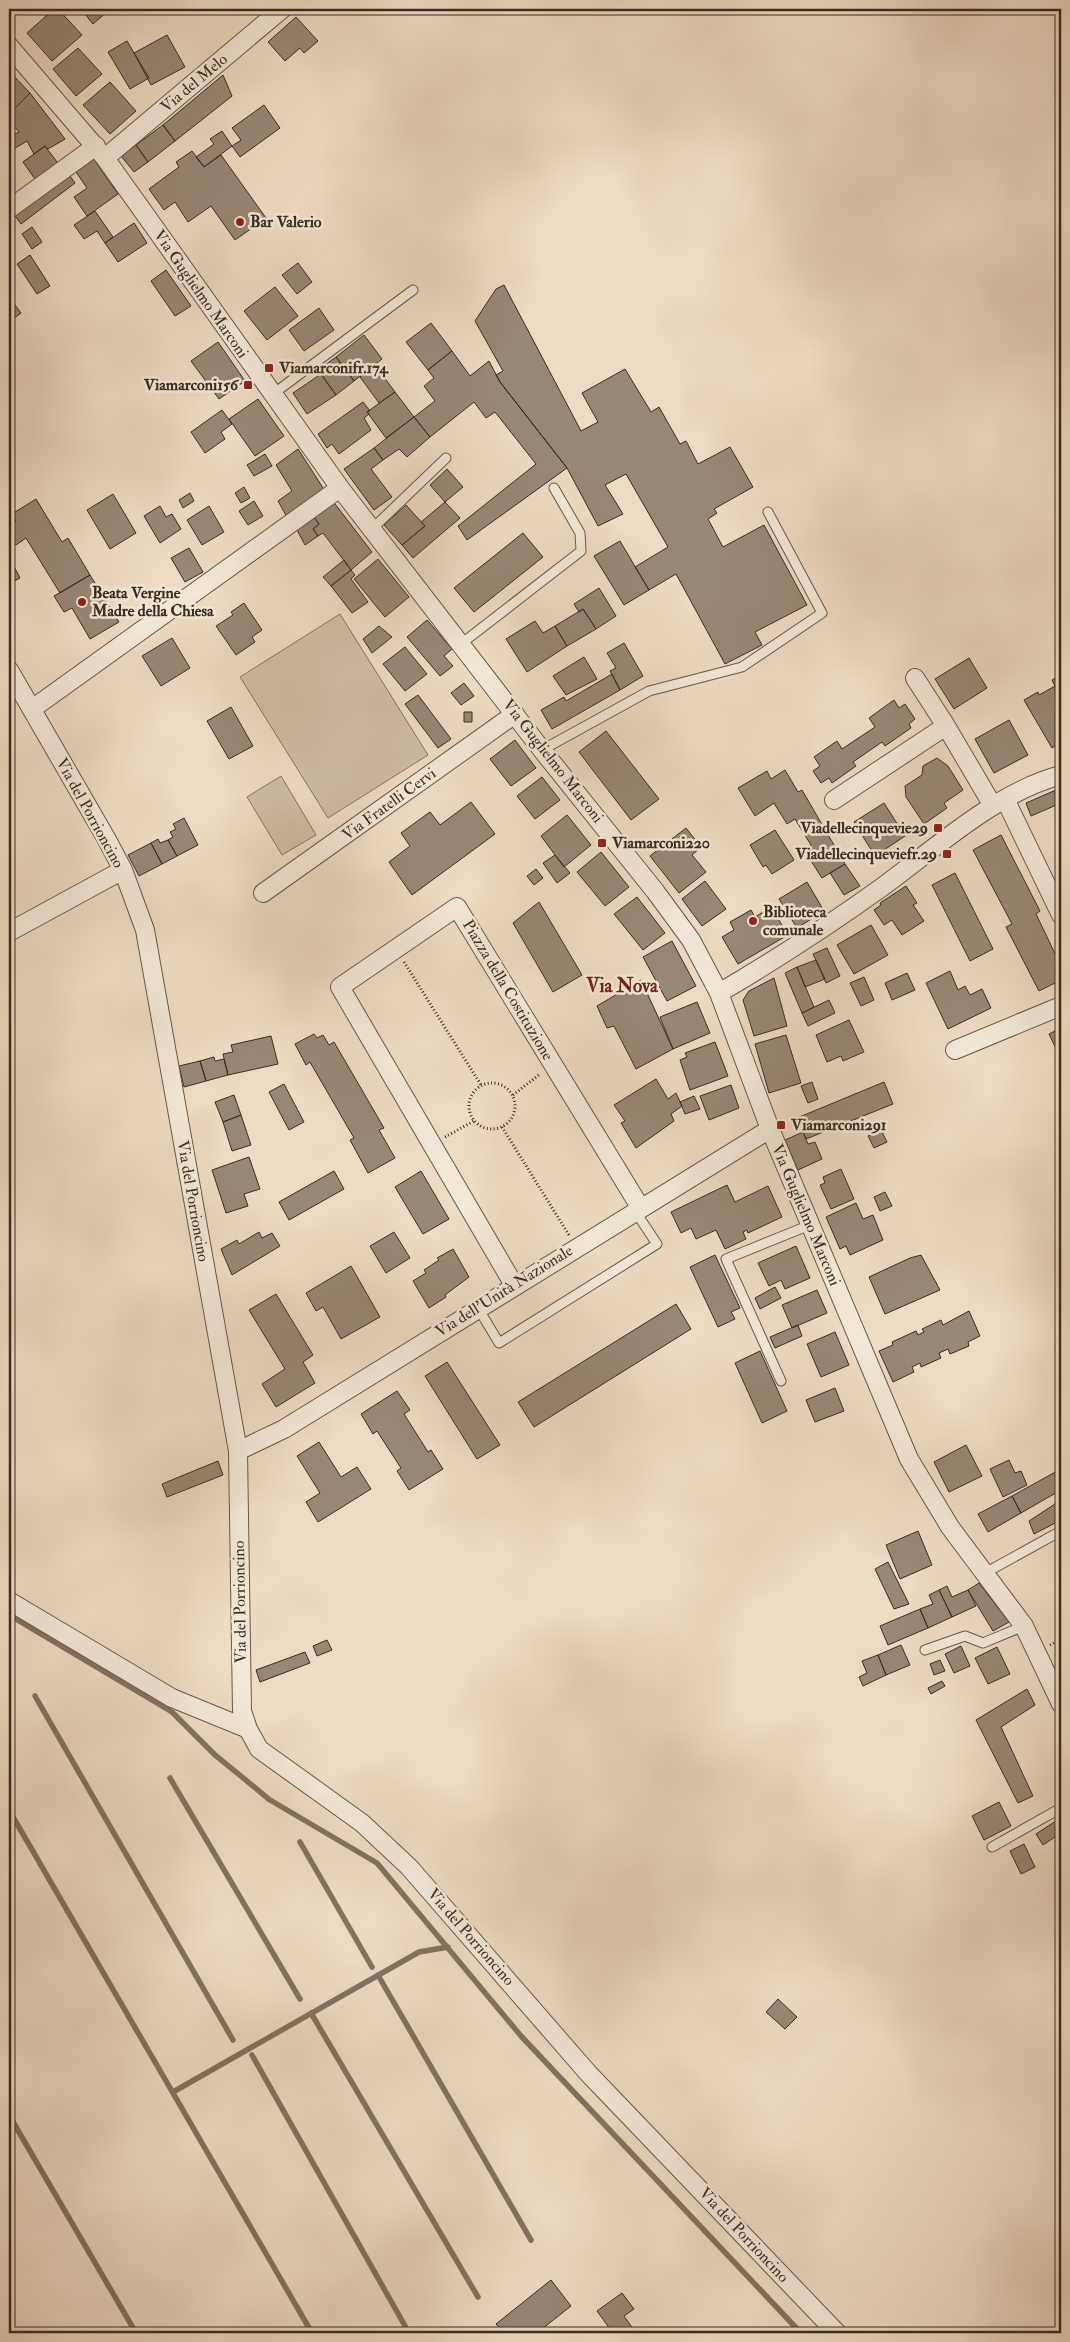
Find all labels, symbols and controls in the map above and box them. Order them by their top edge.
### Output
street label: Via del Melo [156,49,232,117]
place label: Bar Valerio [250,212,322,232]
marker: Bar Valerio [234,216,246,228]
street label: Via Guglielmo Marconi [149,226,253,362]
place label: Viamarconifr.174 [278,358,389,378]
marker: Viamarconifr.174 [263,362,275,374]
place label: Viamarconi156 [143,375,240,395]
marker: Viamarconi156 [242,379,254,391]
place label: Beata Vergine Madre della Chiesa [91,583,214,621]
marker: Beata Vergine Madre della Chiesa [76,596,88,608]
street label: Via Guglielmo Marconi [498,695,608,827]
street label: Via del Porrioncino [52,754,129,872]
street label: Via Fratelli Cervi [338,763,440,845]
place label: Viadellecinquevie29 [799,818,928,839]
marker: Viadellecinquevie29 [932,822,944,834]
place label: Viamarconi220 [611,833,710,853]
marker: Viamarconi220 [596,837,608,849]
place label: Viadellecinqueviefr.29 [794,844,937,865]
marker: Viadellecinqueviefr.29 [941,848,953,860]
place label: Biblioteca comunale [763,902,827,940]
marker: Biblioteca comunale [747,915,759,927]
street label: Piazza della Costituzione [458,916,558,1064]
district label: Via Nova [585,974,659,998]
place label: Viamarconi291 [790,1115,887,1135]
marker: Viamarconi291 [775,1119,787,1131]
street label: Via del Porrioncino [172,1139,214,1263]
street label: Via Guglielmo Marconi [767,1141,845,1289]
street label: Via dell'Unità Nazionale [431,1240,577,1341]
street label: Via del Porrioncino [229,1540,251,1664]
street label: Via del Porrioncino [423,1884,519,1990]
street label: Via del Porrioncino [695,2183,793,2287]

